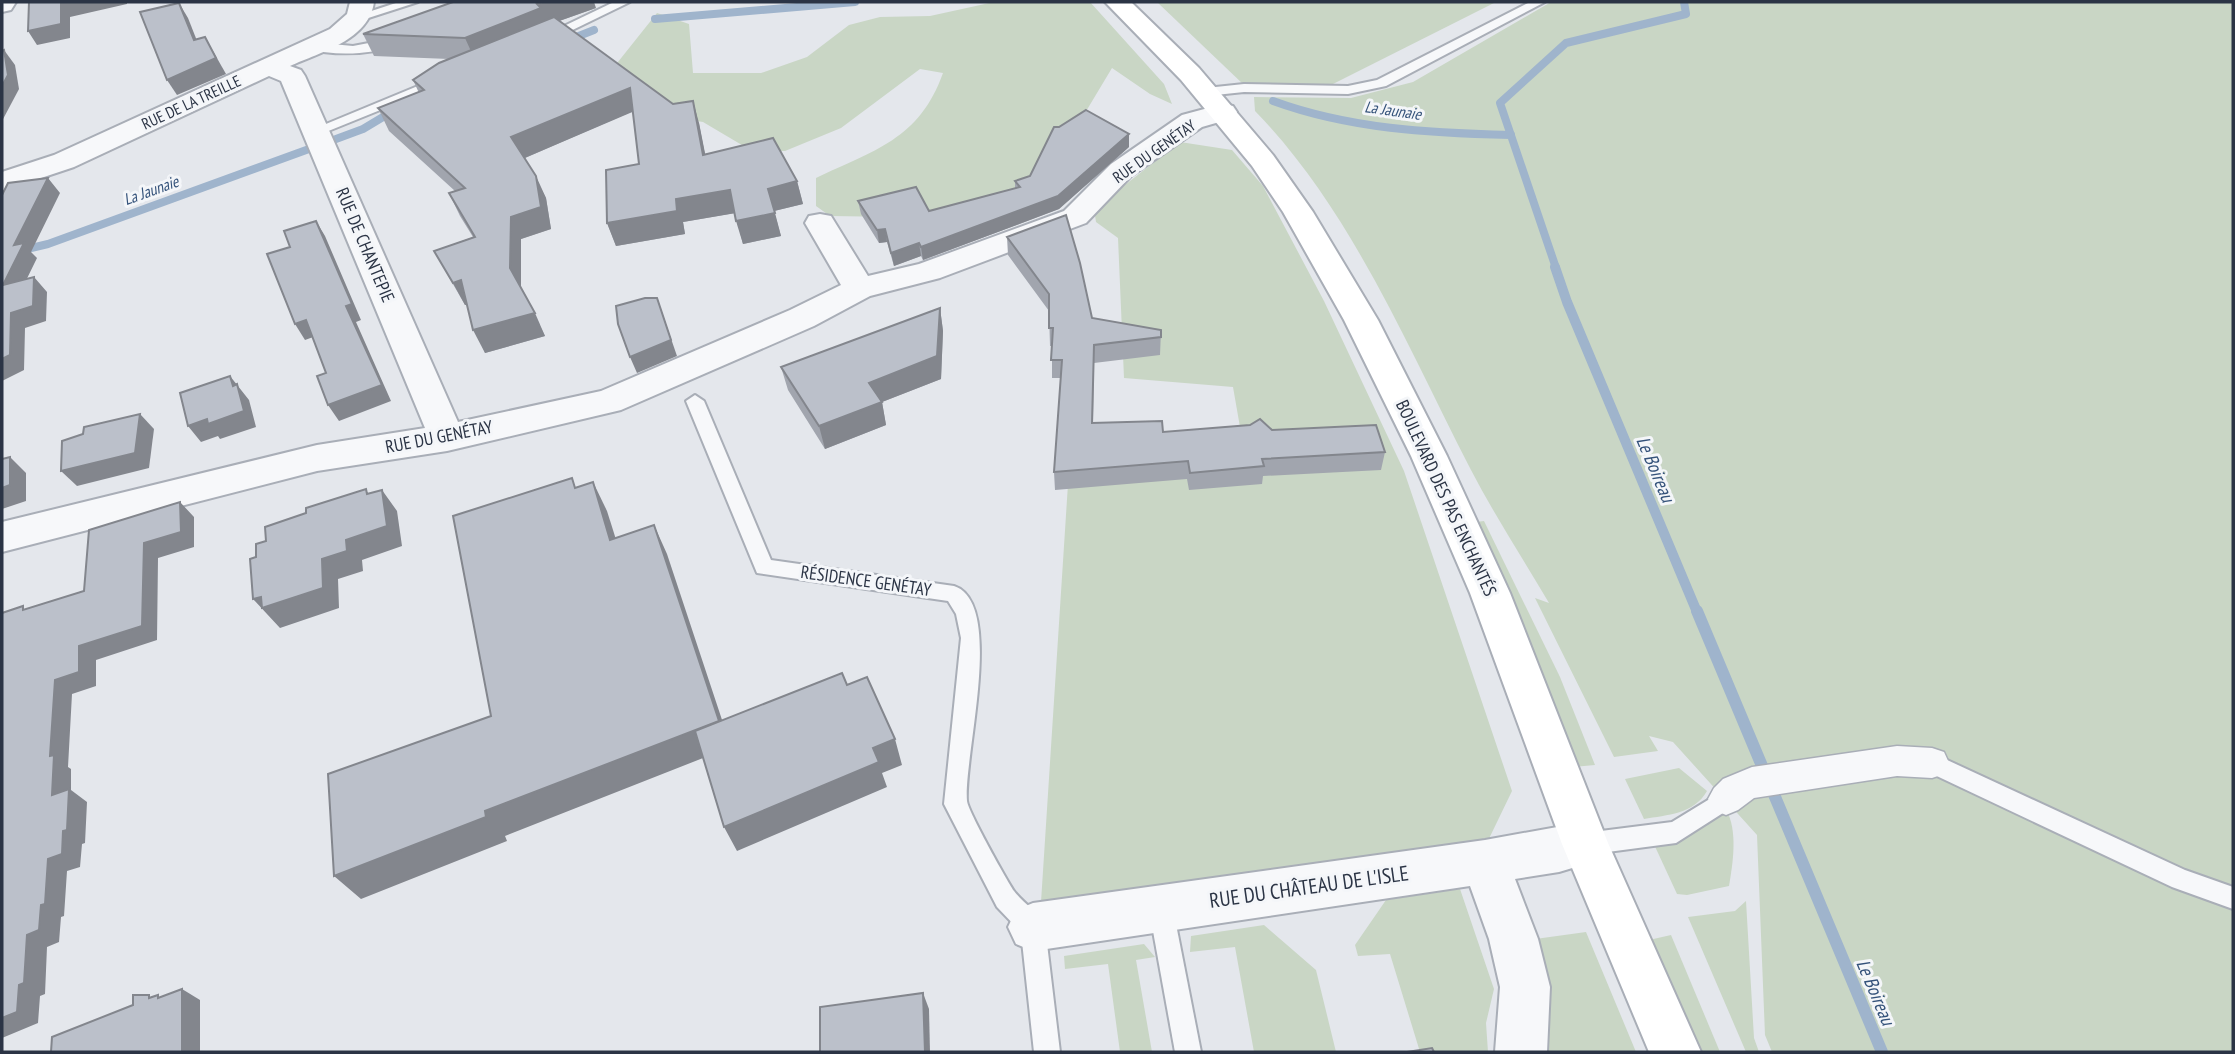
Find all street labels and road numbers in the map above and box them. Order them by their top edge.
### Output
street label: RUE DE LA TREILLE [138,70,244,134]
street label: RUE DU GENÉTAY [1109,115,1200,187]
street label: RUE DE CHANTEPIE [331,184,400,306]
street label: BOULEVARD DES PAS ENCHANTÉS [1391,396,1502,600]
street label: RUE DU GENÉTAY [383,415,495,458]
street label: RÉSIDENCE GENÉTAY [799,560,934,601]
street label: RUE DU CHÂTEAU DE L'ISLE [1208,859,1410,914]

